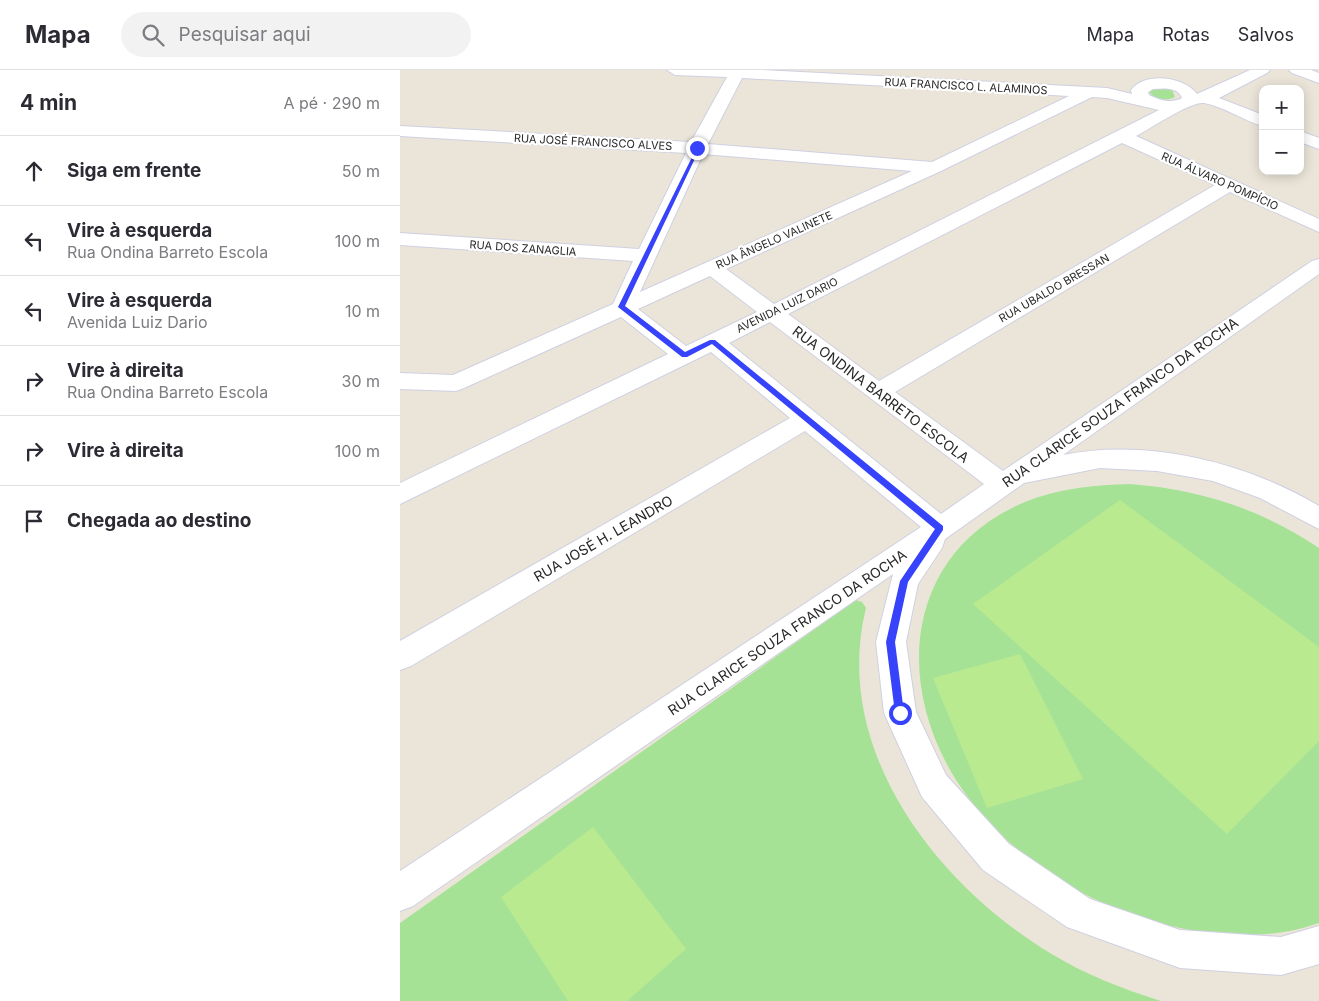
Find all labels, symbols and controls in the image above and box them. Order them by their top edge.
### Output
search box [121,12,471,57]
text: Mapa [25,20,91,49]
icon: search [139,21,167,49]
text: Pesquisar aqui [179,23,311,46]
text: Mapa [1086,24,1134,45]
text: Rotas [1162,24,1210,45]
text: Salvos [1238,24,1294,45]
street label: RUA FRANCISCO L. ALAMINOS [884,75,1048,97]
map controls [1259,85,1304,175]
button: + [1259,85,1304,130]
text: 4 min [20,90,77,115]
text: A pé · 290 m [283,93,380,113]
button: − [1259,130,1304,175]
street label: RUA JOSÉ FRANCISCO ALVES [513,131,673,153]
route end [686,137,709,160]
street label: RUA ÁLVARO POMPÍCIO [1159,149,1281,213]
icon: ahead [20,157,48,185]
text: Siga em frente [67,159,201,182]
text: 50 m [342,161,380,181]
street label: RUA ÂNGELO VALINETE [714,208,834,272]
text: Vire à esquerda [67,219,212,242]
icon: left [20,227,48,255]
text: 100 m [335,231,380,251]
street label: RUA DOS ZANAGLIA [469,237,577,259]
text: Rua Ondina Barreto Escola [67,242,268,262]
street label: RUA UBALDO BRESSAN [996,251,1112,325]
street label: AVENIDA LUIZ DARIO [734,274,840,336]
text: Vire à esquerda [67,289,212,312]
icon: left [20,297,48,325]
text: 10 m [345,301,380,321]
text: Avenida Luiz Dario [67,312,208,332]
street label: RUA CLARICE SOUZA FRANCO DA ROCHA [999,313,1241,490]
street label: RUA ONDINA BARRETO ESCOLA [789,322,973,466]
text: Vire à direita [67,359,184,382]
icon: right [20,367,48,395]
text: 30 m [342,371,380,391]
text: Rua Ondina Barreto Escola [67,382,268,402]
icon: right [20,437,48,465]
text: Vire à direita [67,439,184,462]
text: 100 m [335,441,380,461]
street label: RUA JOSÉ H. LEANDRO [531,491,675,585]
icon: arrive [20,507,48,535]
text: Chegada ao destino [67,509,251,532]
street label: RUA CLARICE SOUZA FRANCO DA ROCHA [665,545,910,718]
route start [889,702,912,725]

